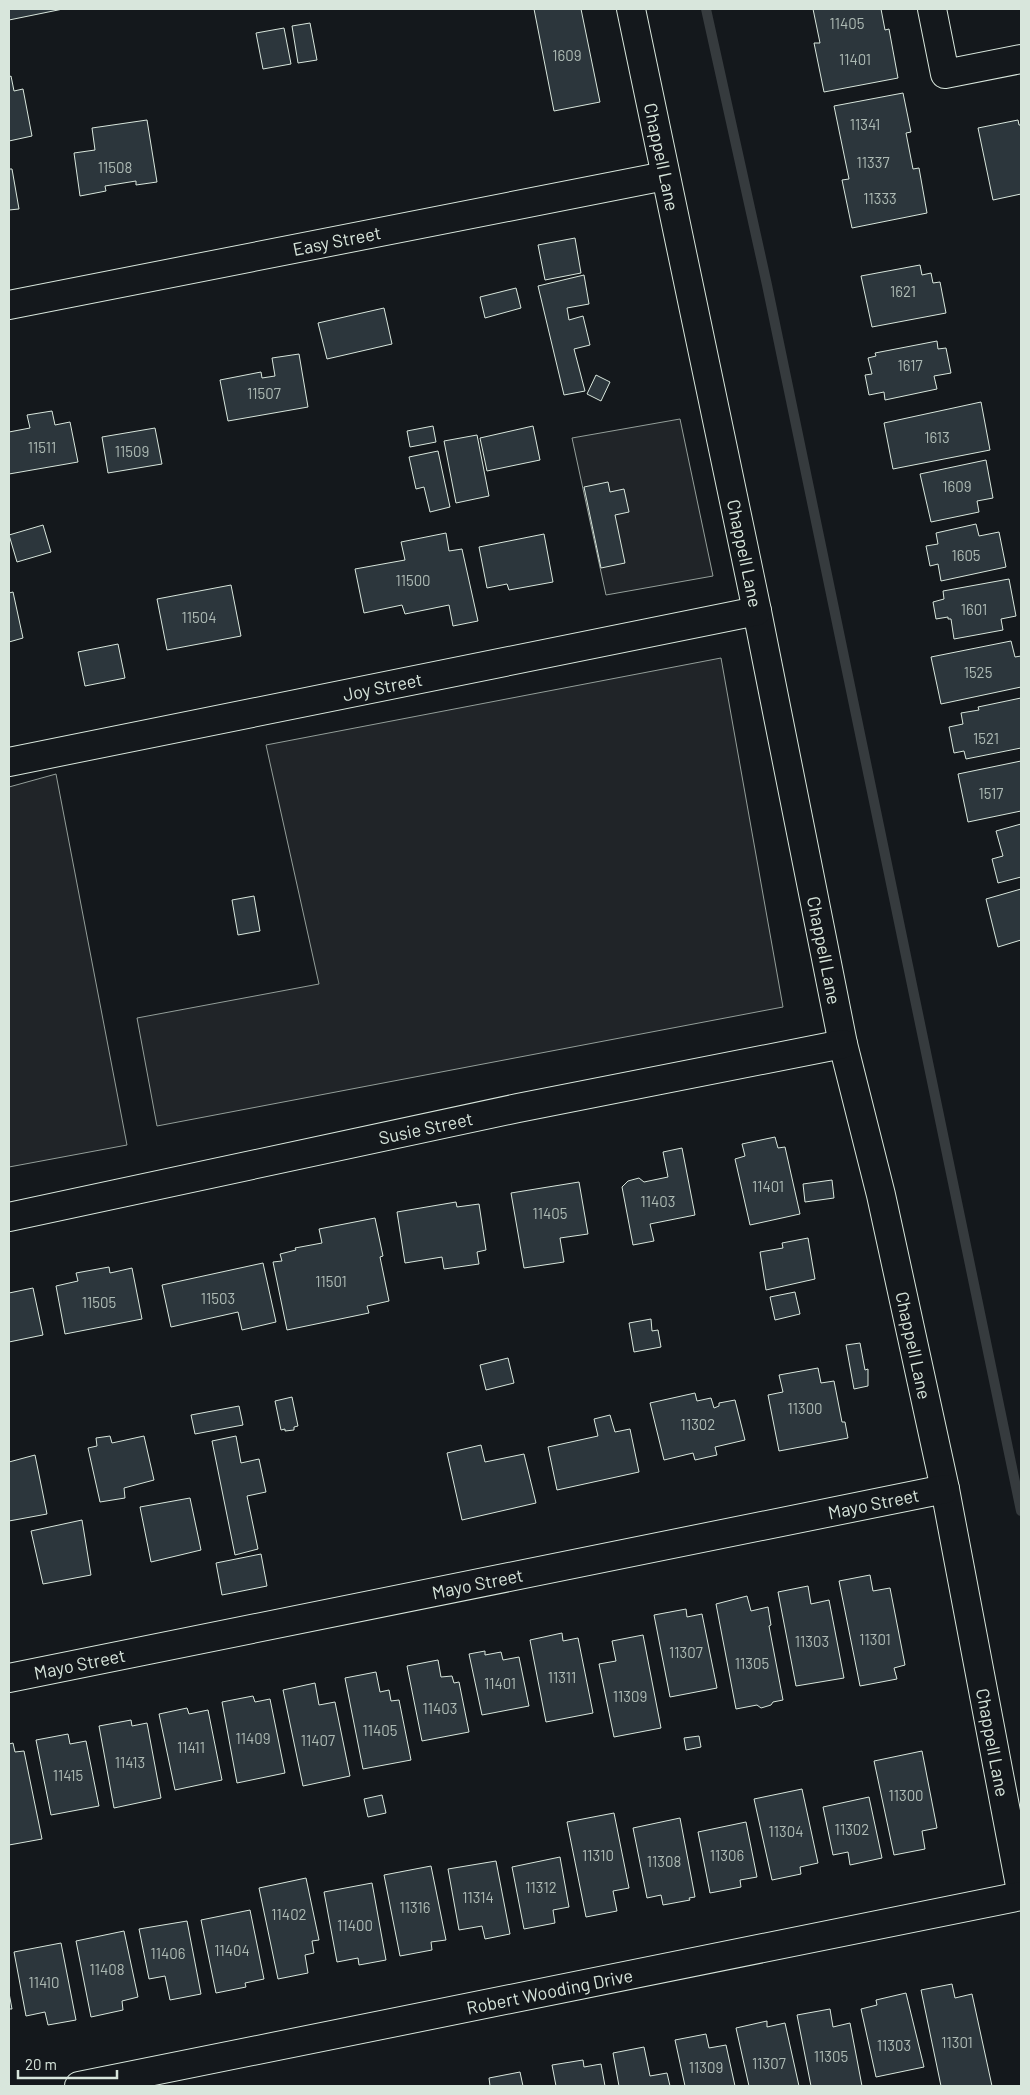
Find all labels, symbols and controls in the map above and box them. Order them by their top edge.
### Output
house number: 11405 [830,14,865,32]
house number: 1609 [552,46,582,64]
house number: 11401 [839,50,871,68]
street label: Chappell Lane [640,101,684,213]
house number: 11341 [850,115,880,133]
house number: 11337 [856,153,890,171]
house number: 11508 [98,158,132,176]
house number: 11333 [863,189,897,207]
street label: Easy Street [291,221,383,260]
house number: 1621 [890,282,916,300]
house number: 1617 [897,356,923,374]
house number: 11507 [247,384,281,402]
house number: 1613 [924,428,950,446]
house number: 11511 [28,438,56,456]
house number: 11509 [115,442,149,460]
house number: 1609 [942,477,972,495]
street label: Chappell Lane [723,497,767,609]
house number: 1605 [951,546,981,564]
house number: 11500 [395,571,431,589]
house number: 1601 [961,600,987,618]
house number: 11504 [182,608,217,626]
house number: 1525 [964,663,992,681]
street label: Joy Street [341,668,424,705]
house number: 1521 [973,729,999,747]
house number: 1517 [979,784,1003,802]
street label: Chappell Lane [803,894,846,1006]
street label: Susie Street [376,1107,475,1149]
house number: 11401 [752,1177,784,1195]
house number: 11403 [640,1192,676,1210]
house number: 11405 [533,1204,568,1222]
house number: 11501 [315,1272,347,1290]
house number: 11503 [201,1289,235,1307]
street label: Chappell Lane [891,1289,936,1401]
house number: 11505 [82,1293,116,1311]
house number: 11300 [787,1399,823,1417]
house number: 11302 [681,1415,715,1433]
street label: Mayo Street [826,1483,921,1523]
street label: Mayo Street [430,1563,525,1603]
house number: 11301 [859,1630,891,1648]
house number: 11303 [795,1632,829,1650]
house number: 11307 [669,1643,703,1661]
street label: Mayo Street [32,1644,127,1684]
house number: 11305 [735,1654,769,1672]
house number: 11311 [548,1668,576,1686]
house number: 11401 [484,1674,516,1692]
street label: Chappell Lane [972,1686,1014,1798]
house number: 11309 [613,1687,647,1705]
house number: 11403 [422,1699,458,1717]
house number: 11405 [363,1721,398,1739]
house number: 11409 [235,1729,271,1747]
house number: 11407 [301,1731,335,1749]
house number: 11411 [177,1738,205,1756]
house number: 11413 [115,1753,145,1771]
house number: 11415 [53,1766,83,1784]
house number: 11300 [888,1786,924,1804]
house number: 11302 [835,1820,869,1838]
house number: 11304 [768,1822,804,1840]
house number: 11310 [582,1846,614,1864]
house number: 11306 [710,1846,744,1864]
house number: 11308 [647,1852,681,1870]
house number: 11312 [525,1878,557,1896]
house number: 11314 [462,1888,494,1906]
house number: 11316 [399,1898,431,1916]
house number: 11402 [271,1905,307,1923]
house number: 11400 [337,1916,373,1934]
house number: 11404 [214,1941,250,1959]
house number: 11406 [150,1944,186,1962]
house number: 11408 [89,1960,125,1978]
street label: Robert Wooding Drive [464,1964,635,2019]
house number: 11410 [28,1973,60,1991]
house number: 11301 [941,2033,973,2051]
house number: 11303 [877,2036,911,2054]
house number: 11305 [814,2047,848,2065]
scale bar [18,2048,116,2080]
house number: 11307 [752,2054,786,2072]
text: 20 m [25,2055,57,2073]
house number: 11309 [689,2058,723,2076]

